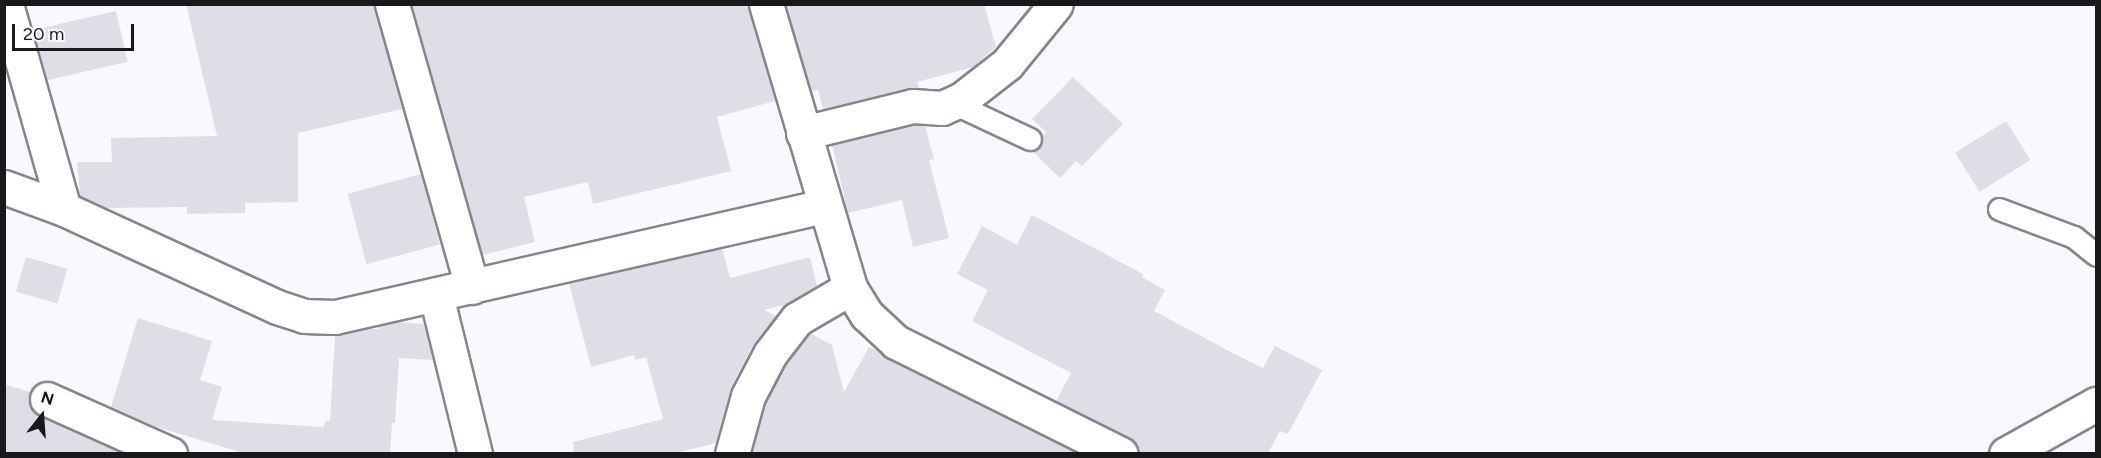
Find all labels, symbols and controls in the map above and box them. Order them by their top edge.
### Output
scale bar [15,12,136,50]
text: 20 m [23,23,64,45]
north arrow [12,386,72,446]
text: N [39,387,56,409]

